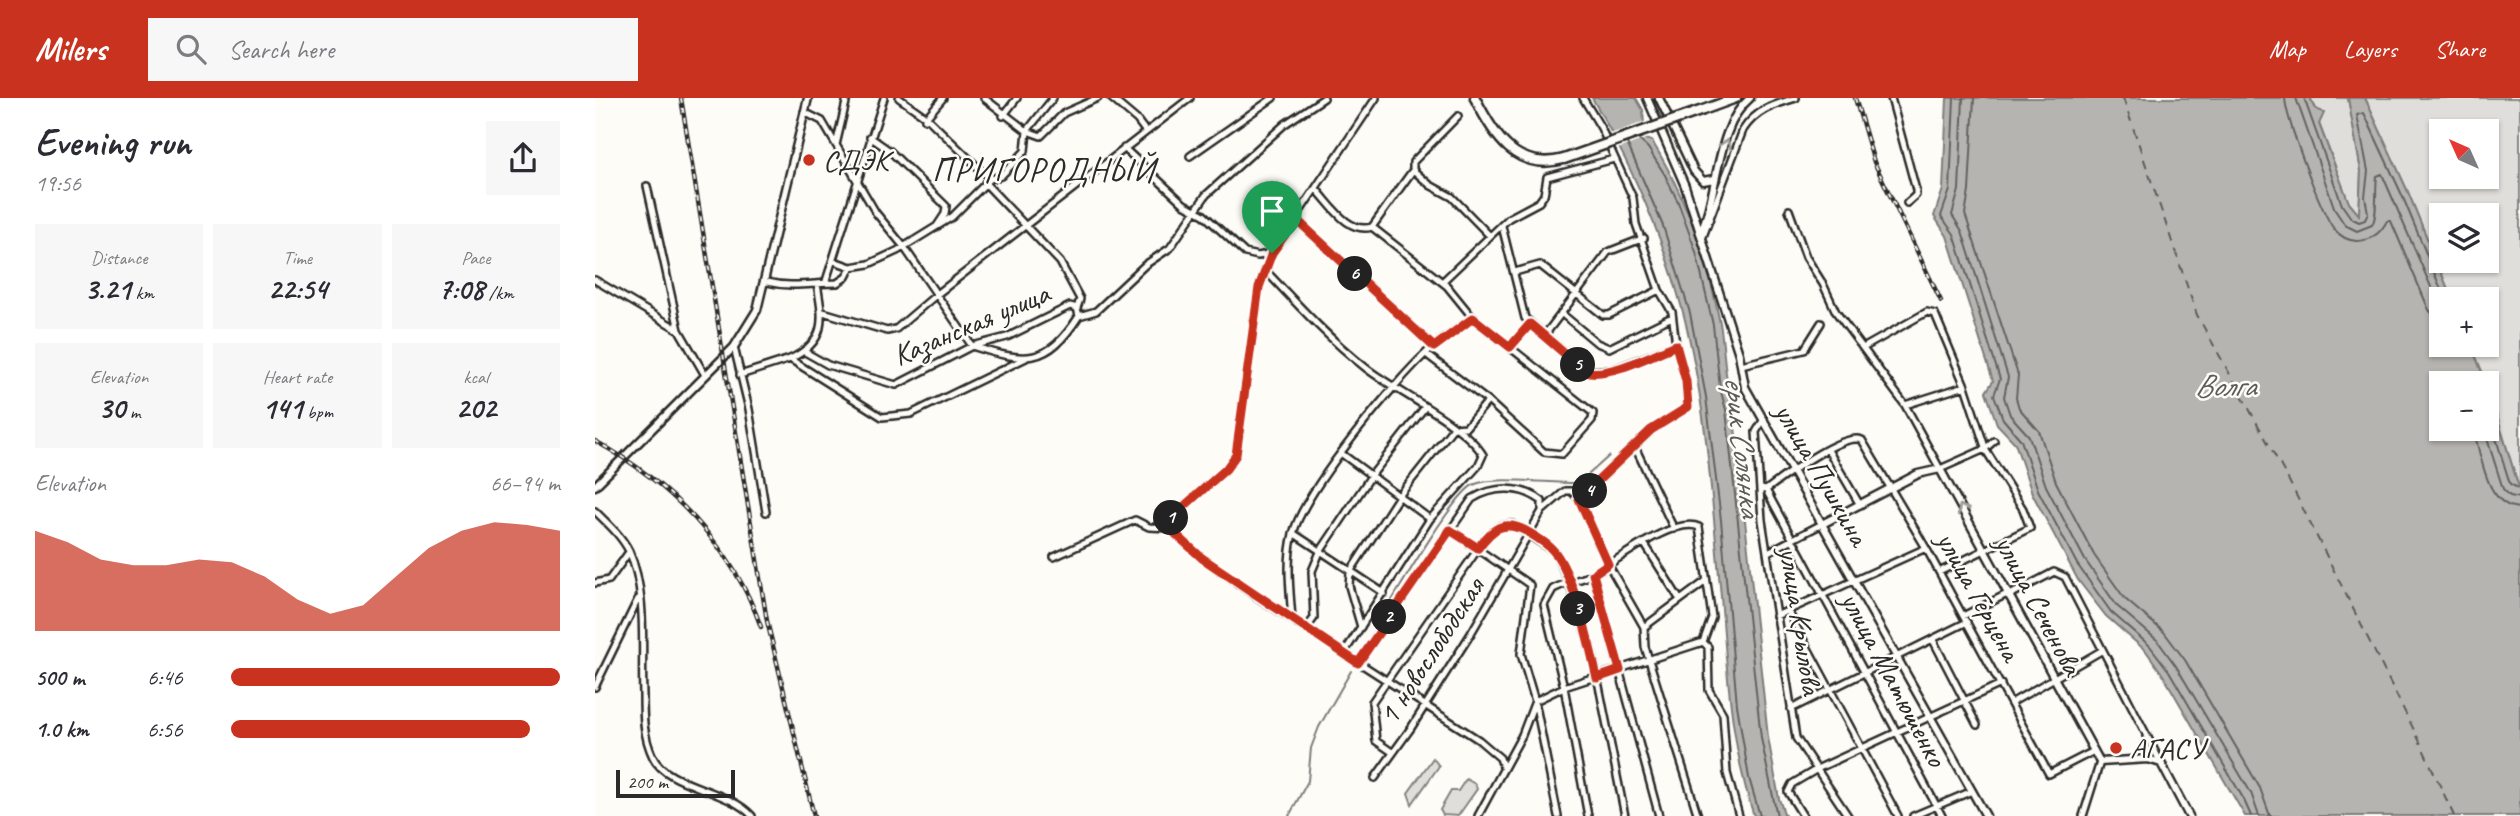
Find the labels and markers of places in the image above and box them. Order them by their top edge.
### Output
place label: СДЭК [823,141,895,179]
marker: СДЭК [801,152,817,168]
pin [1242,181,1302,253]
pin: 6 [1337,256,1373,292]
pin: 5 [1560,348,1595,382]
pin: 4 [1573,474,1607,508]
pin: 1 [1153,500,1189,536]
pin: 3 [1560,592,1595,626]
pin: 2 [1371,600,1407,634]
place label: АГАСУ [2130,729,2209,767]
marker: АГАСУ [2108,740,2124,756]

